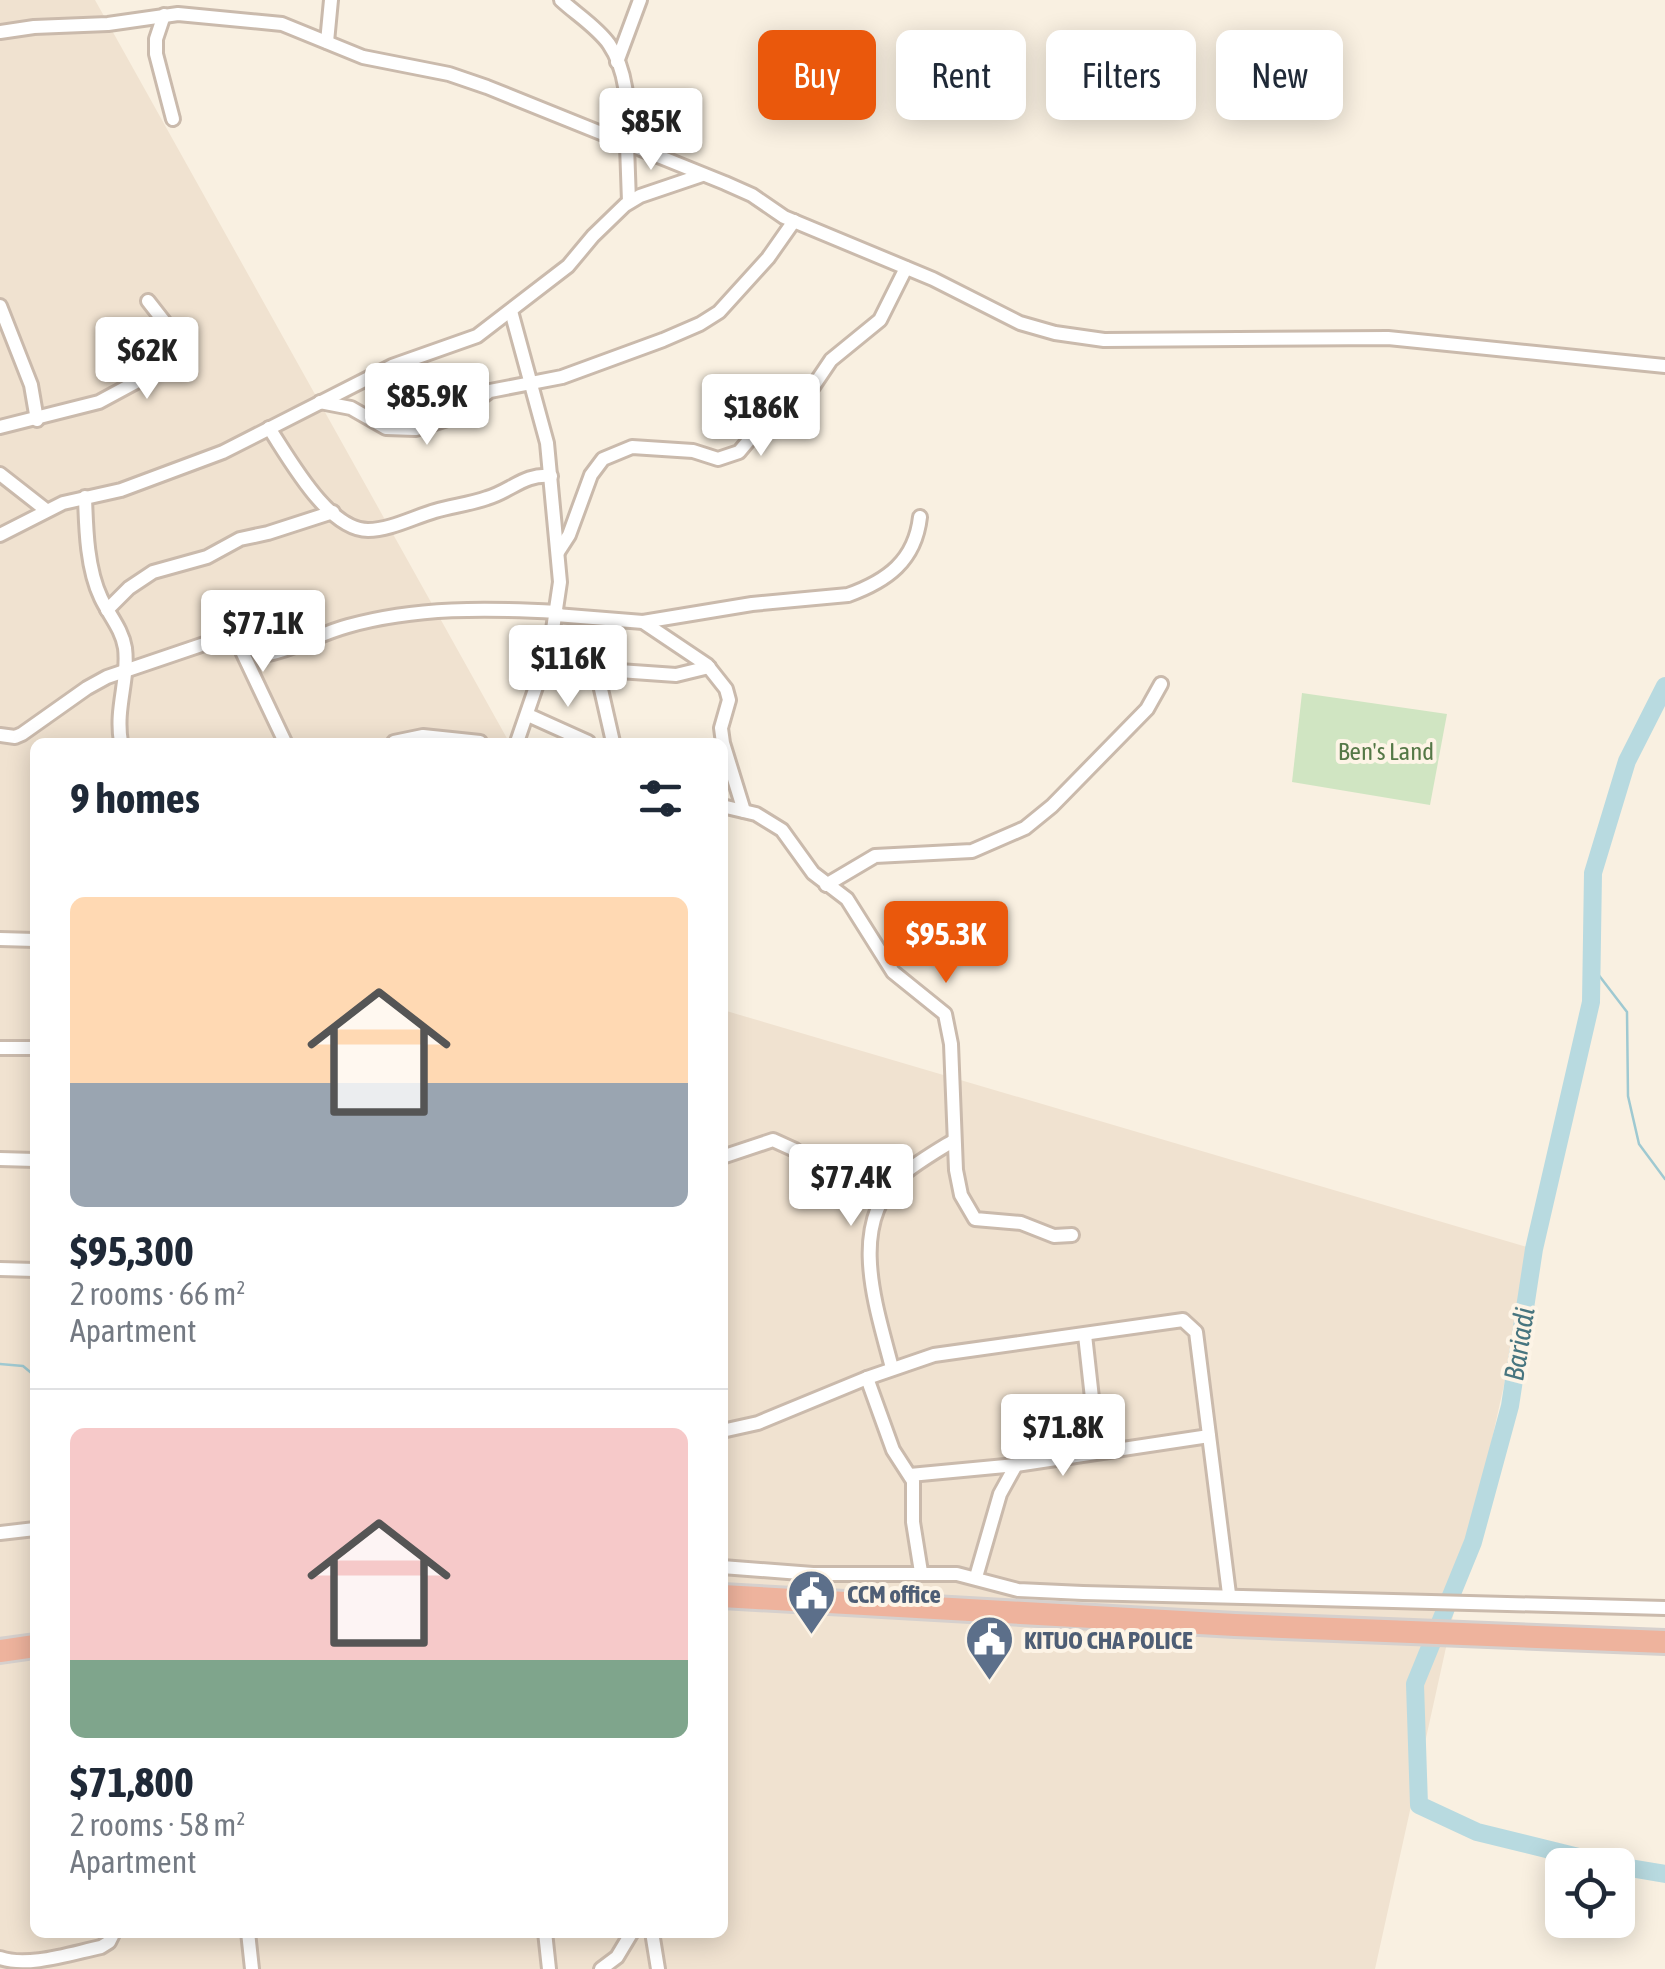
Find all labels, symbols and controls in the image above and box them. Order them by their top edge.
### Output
chip: Buy [758,30,876,120]
chip: Rent [896,30,1026,120]
chip: Filters [1046,30,1196,120]
chip: New [1216,30,1343,120]
pin: $85K [592,88,710,173]
text: $85K [621,102,681,139]
pin: $62K [88,317,206,402]
text: $62K [117,331,177,368]
pin: $85.9K [346,363,508,448]
pin: $186K [691,374,831,459]
text: $85.9K [387,377,467,414]
text: $186K [724,388,798,425]
pin: $77.1K [182,590,344,675]
text: $77.1K [223,604,303,641]
pin: $116K [498,625,638,710]
text: $116K [531,639,605,676]
park label: Ben's Land [1338,737,1434,765]
icon: filters [633,771,688,826]
text: 9 homes [70,774,200,822]
pin: $95.3K [865,901,1027,986]
text: $95.3K [906,915,986,952]
icon: home [289,962,469,1142]
pin: $77.4K [770,1144,932,1229]
text: $77.4K [811,1158,891,1195]
text: $95,300 [70,1227,194,1275]
text: 2 rooms · 66 m² [70,1275,245,1312]
water label: Bariadi [1497,1305,1541,1383]
text: Apartment [70,1312,196,1349]
pin: $71.8K [982,1394,1144,1479]
text: $71.8K [1023,1408,1103,1445]
icon: home [289,1493,469,1673]
public building icon: CCM office [786,1568,838,1636]
place label: CCM office [847,1580,941,1608]
public building icon: KITUO CHA POLICE [963,1614,1015,1682]
place label: KITUO CHA POLICE [1024,1626,1193,1654]
text: $71,800 [70,1758,194,1806]
text: 2 rooms · 58 m² [70,1806,245,1843]
text: Apartment [70,1843,196,1880]
map controls [1545,1848,1635,1938]
button: locate [1545,1848,1635,1938]

